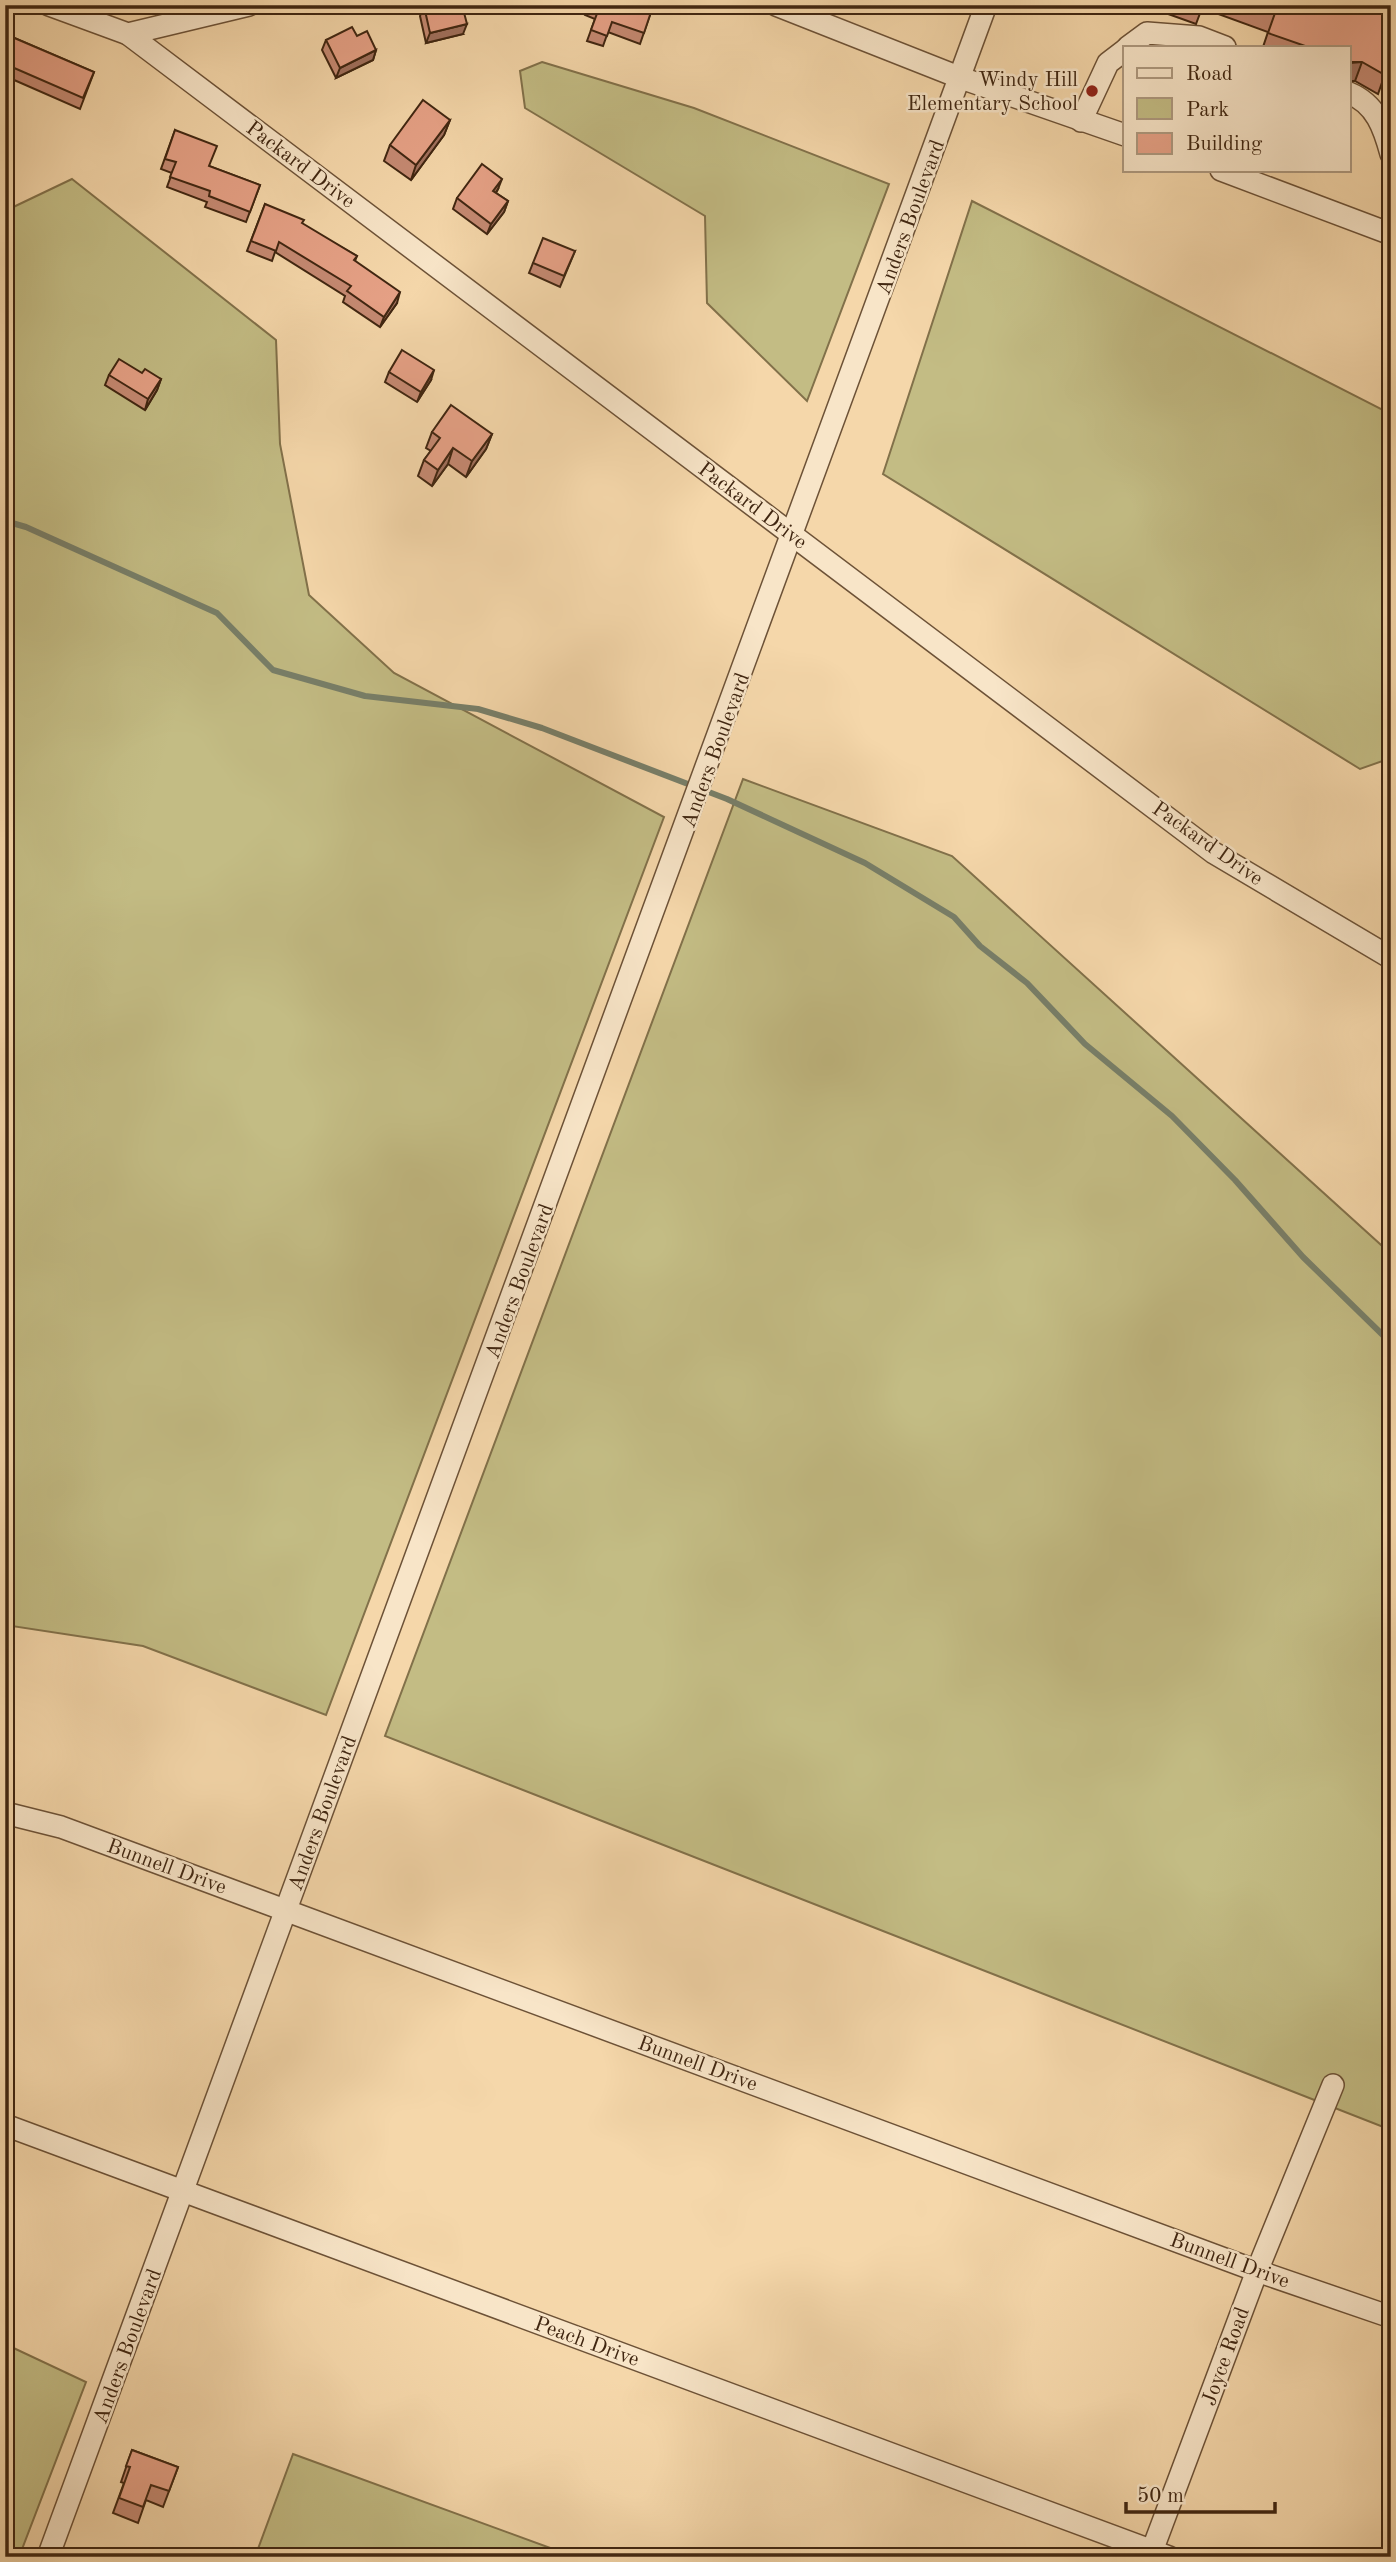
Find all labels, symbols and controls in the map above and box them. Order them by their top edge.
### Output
legend [1123,46,1350,172]
text: Road [1186,64,1233,85]
place label: Windy Hill Elementary School [907,70,1078,115]
marker: Windy Hill Elementary School [1084,83,1100,99]
text: Park [1186,100,1229,121]
street label: Packard Drive [242,118,358,213]
text: Building [1186,134,1263,155]
street label: Anders Boulevard [874,137,949,298]
street label: Packard Drive [694,459,810,554]
street label: Anders Boulevard [679,670,754,831]
street label: Packard Drive [1148,798,1266,890]
street label: Anders Boulevard [483,1201,558,1362]
street label: Anders Boulevard [286,1733,361,1894]
street label: Bunnell Drive [104,1836,229,1899]
street label: Bunnell Drive [635,2033,760,2096]
street label: Bunnell Drive [1167,2230,1292,2293]
street label: Anders Boulevard [91,2266,166,2427]
street label: Joyce Road [1199,2304,1254,2409]
street label: Peach Drive [531,2314,642,2371]
scale bar [1126,2471,1275,2515]
text: 50 m [1137,2486,1184,2507]

